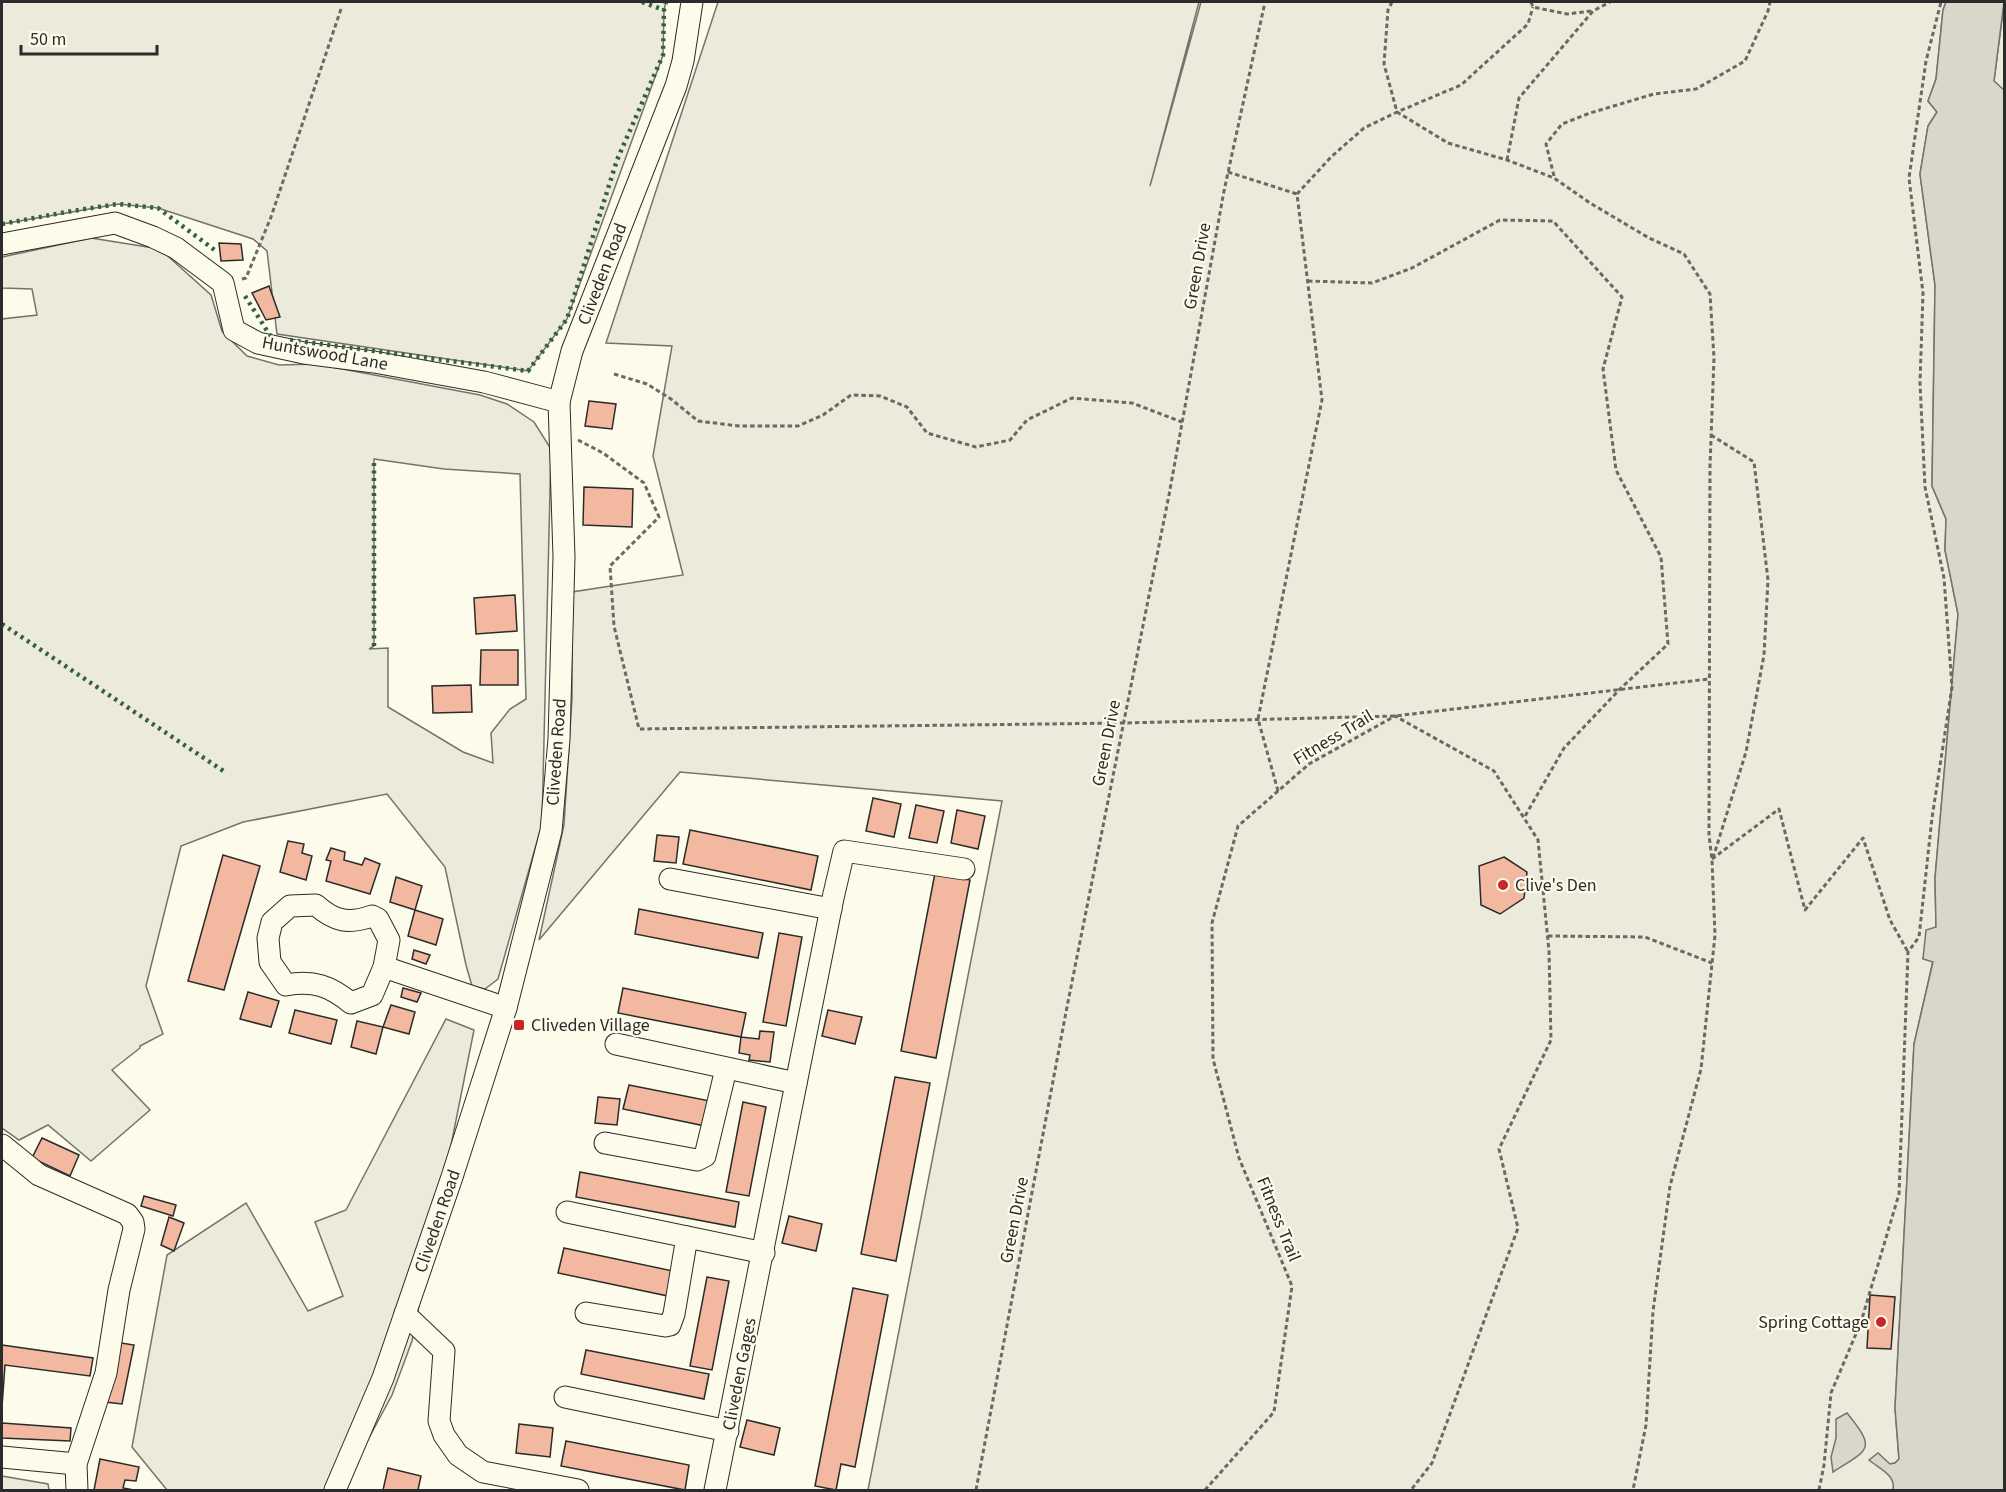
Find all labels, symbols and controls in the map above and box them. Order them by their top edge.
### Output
scale bar [21,18,158,56]
text: 50 m [30,27,66,52]
street label: Cliveden Road [572,219,633,329]
street label: Green Drive [1178,221,1217,311]
street label: Huntswood Lane [260,330,390,377]
street label: Cliveden Road [540,698,573,807]
street label: Green Drive [1086,698,1127,788]
street label: Fitness Trail [1288,704,1378,771]
place label: Clive's Den [1515,873,1597,898]
marker: Clive's Den [1496,878,1510,892]
place label: Cliveden Village [531,1013,650,1038]
marker: Cliveden Village [512,1018,526,1032]
street label: Cliveden Road [408,1166,467,1276]
street label: Fitness Trail [1250,1173,1307,1265]
street label: Green Drive [994,1175,1035,1265]
place label: Spring Cottage [1758,1310,1869,1335]
marker: Spring Cottage [1874,1315,1888,1329]
street label: Cliveden Gages [716,1316,763,1433]

